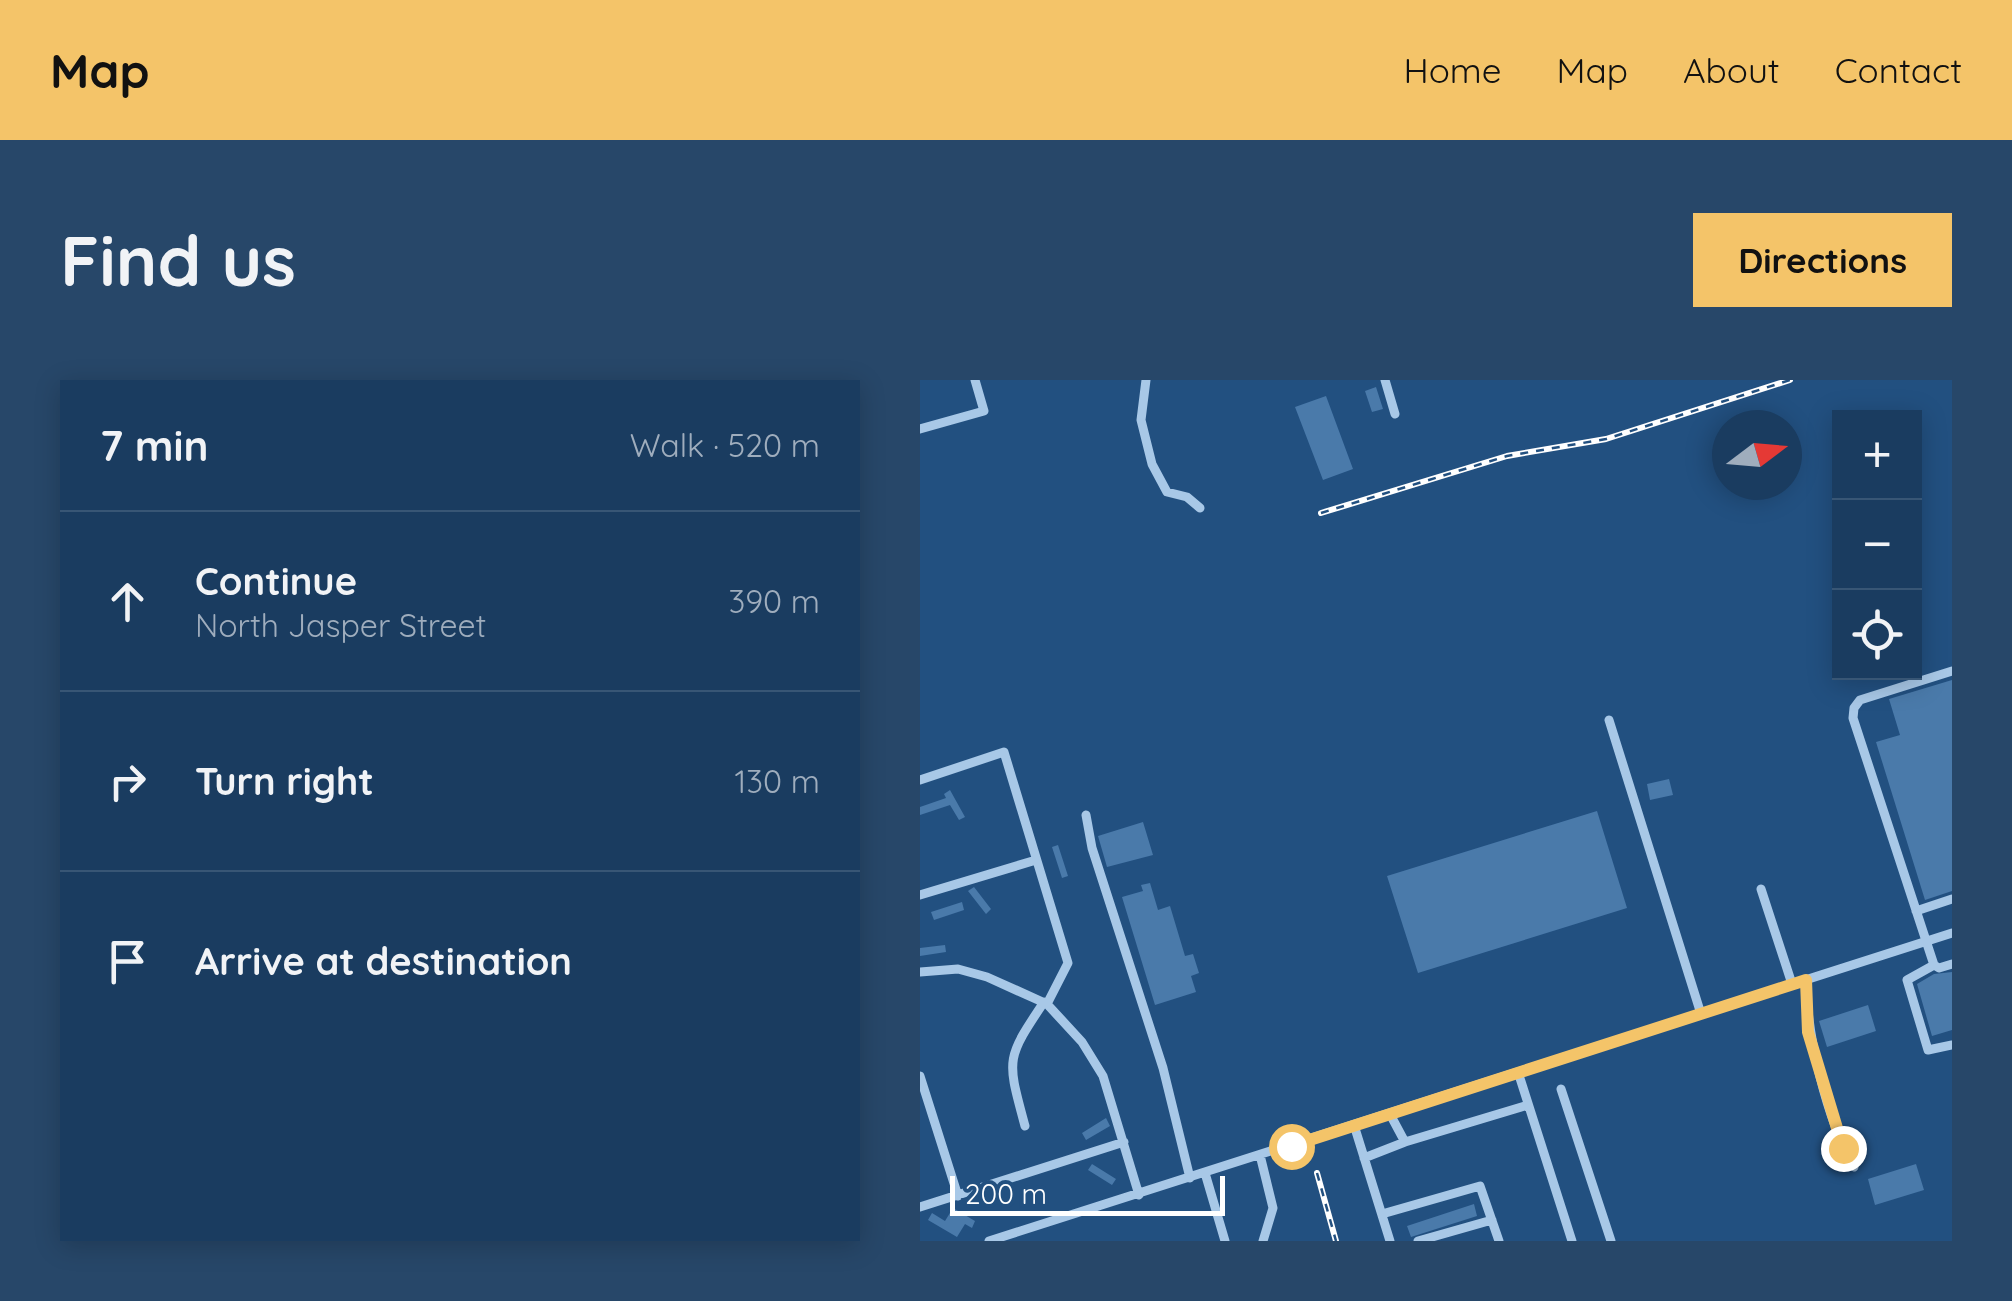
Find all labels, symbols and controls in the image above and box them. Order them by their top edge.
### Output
text: Map [50,40,150,100]
text: Home [1404,48,1502,92]
text: Map [1557,48,1628,92]
text: About [1683,48,1780,92]
text: Contact [1835,48,1962,92]
button: Directions [1693,213,1952,307]
text: Find us [60,216,296,304]
north arrow [1712,410,1802,500]
map controls [1832,410,1922,680]
button: + [1832,410,1922,500]
text: 7 min [100,419,209,472]
text: Walk · 520 m [630,425,820,465]
button: − [1832,500,1922,590]
text: Continue [195,557,357,605]
icon: ahead [100,574,155,629]
text: 390 m [728,581,820,621]
button: locate [1832,590,1922,680]
text: North Jasper Street [195,605,486,645]
icon: right [100,754,155,809]
text: Turn right [195,757,374,805]
text: 130 m [734,761,820,801]
icon: arrive [100,934,155,989]
text: Arrive at destination [195,937,572,985]
route start [1269,1124,1315,1170]
route end [1821,1126,1867,1172]
scale bar [950,1171,1225,1216]
text: 200 m [965,1176,1047,1211]

